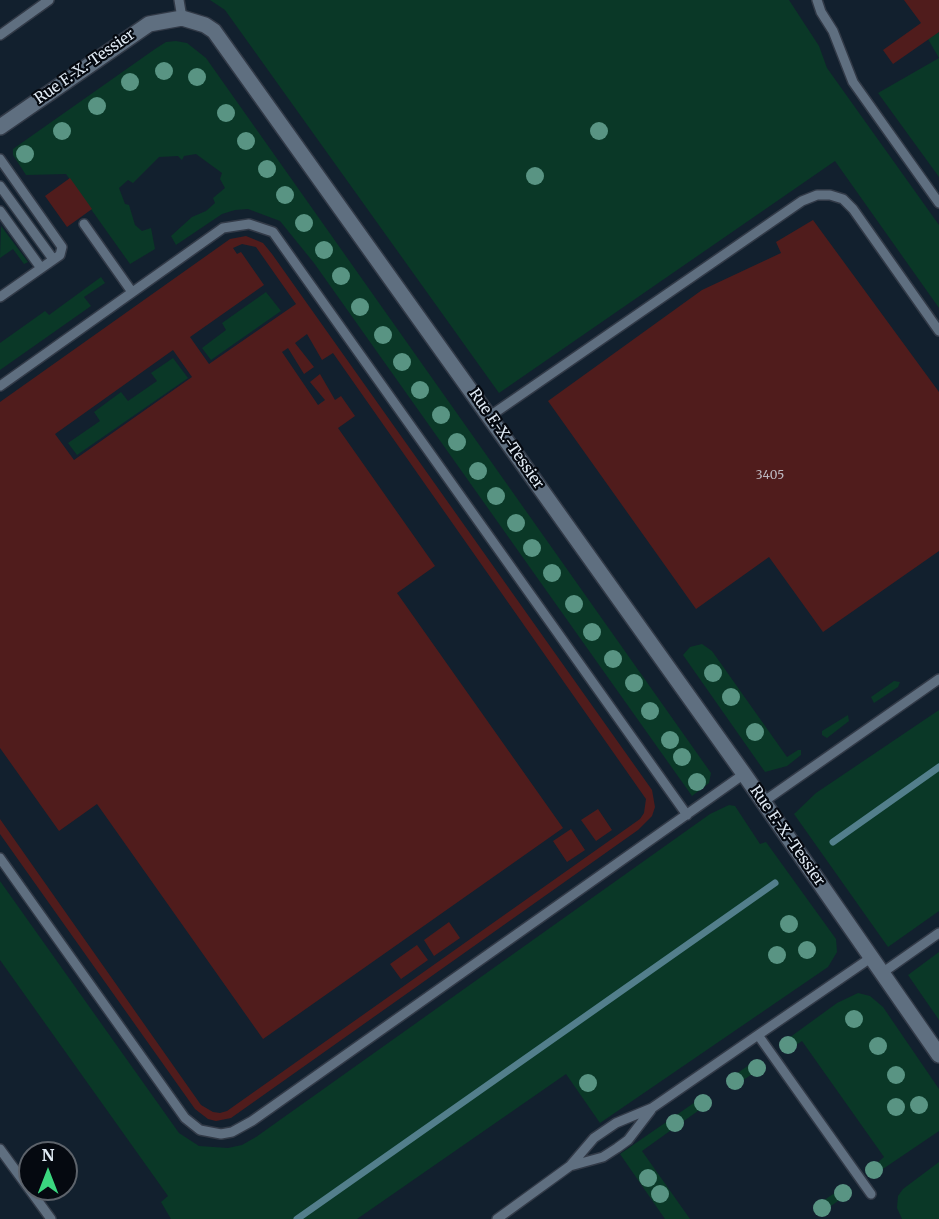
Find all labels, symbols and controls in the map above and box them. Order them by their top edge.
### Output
street label: Rue F.-X.-Tessier [31,26,139,108]
street label: Rue F.-X.-Tessier [465,385,547,493]
house number: 3405 [756,469,784,483]
street label: Rue F.-X.-Tessier [746,782,828,890]
north arrow [18,1141,78,1201]
text: N [42,1145,54,1165]

